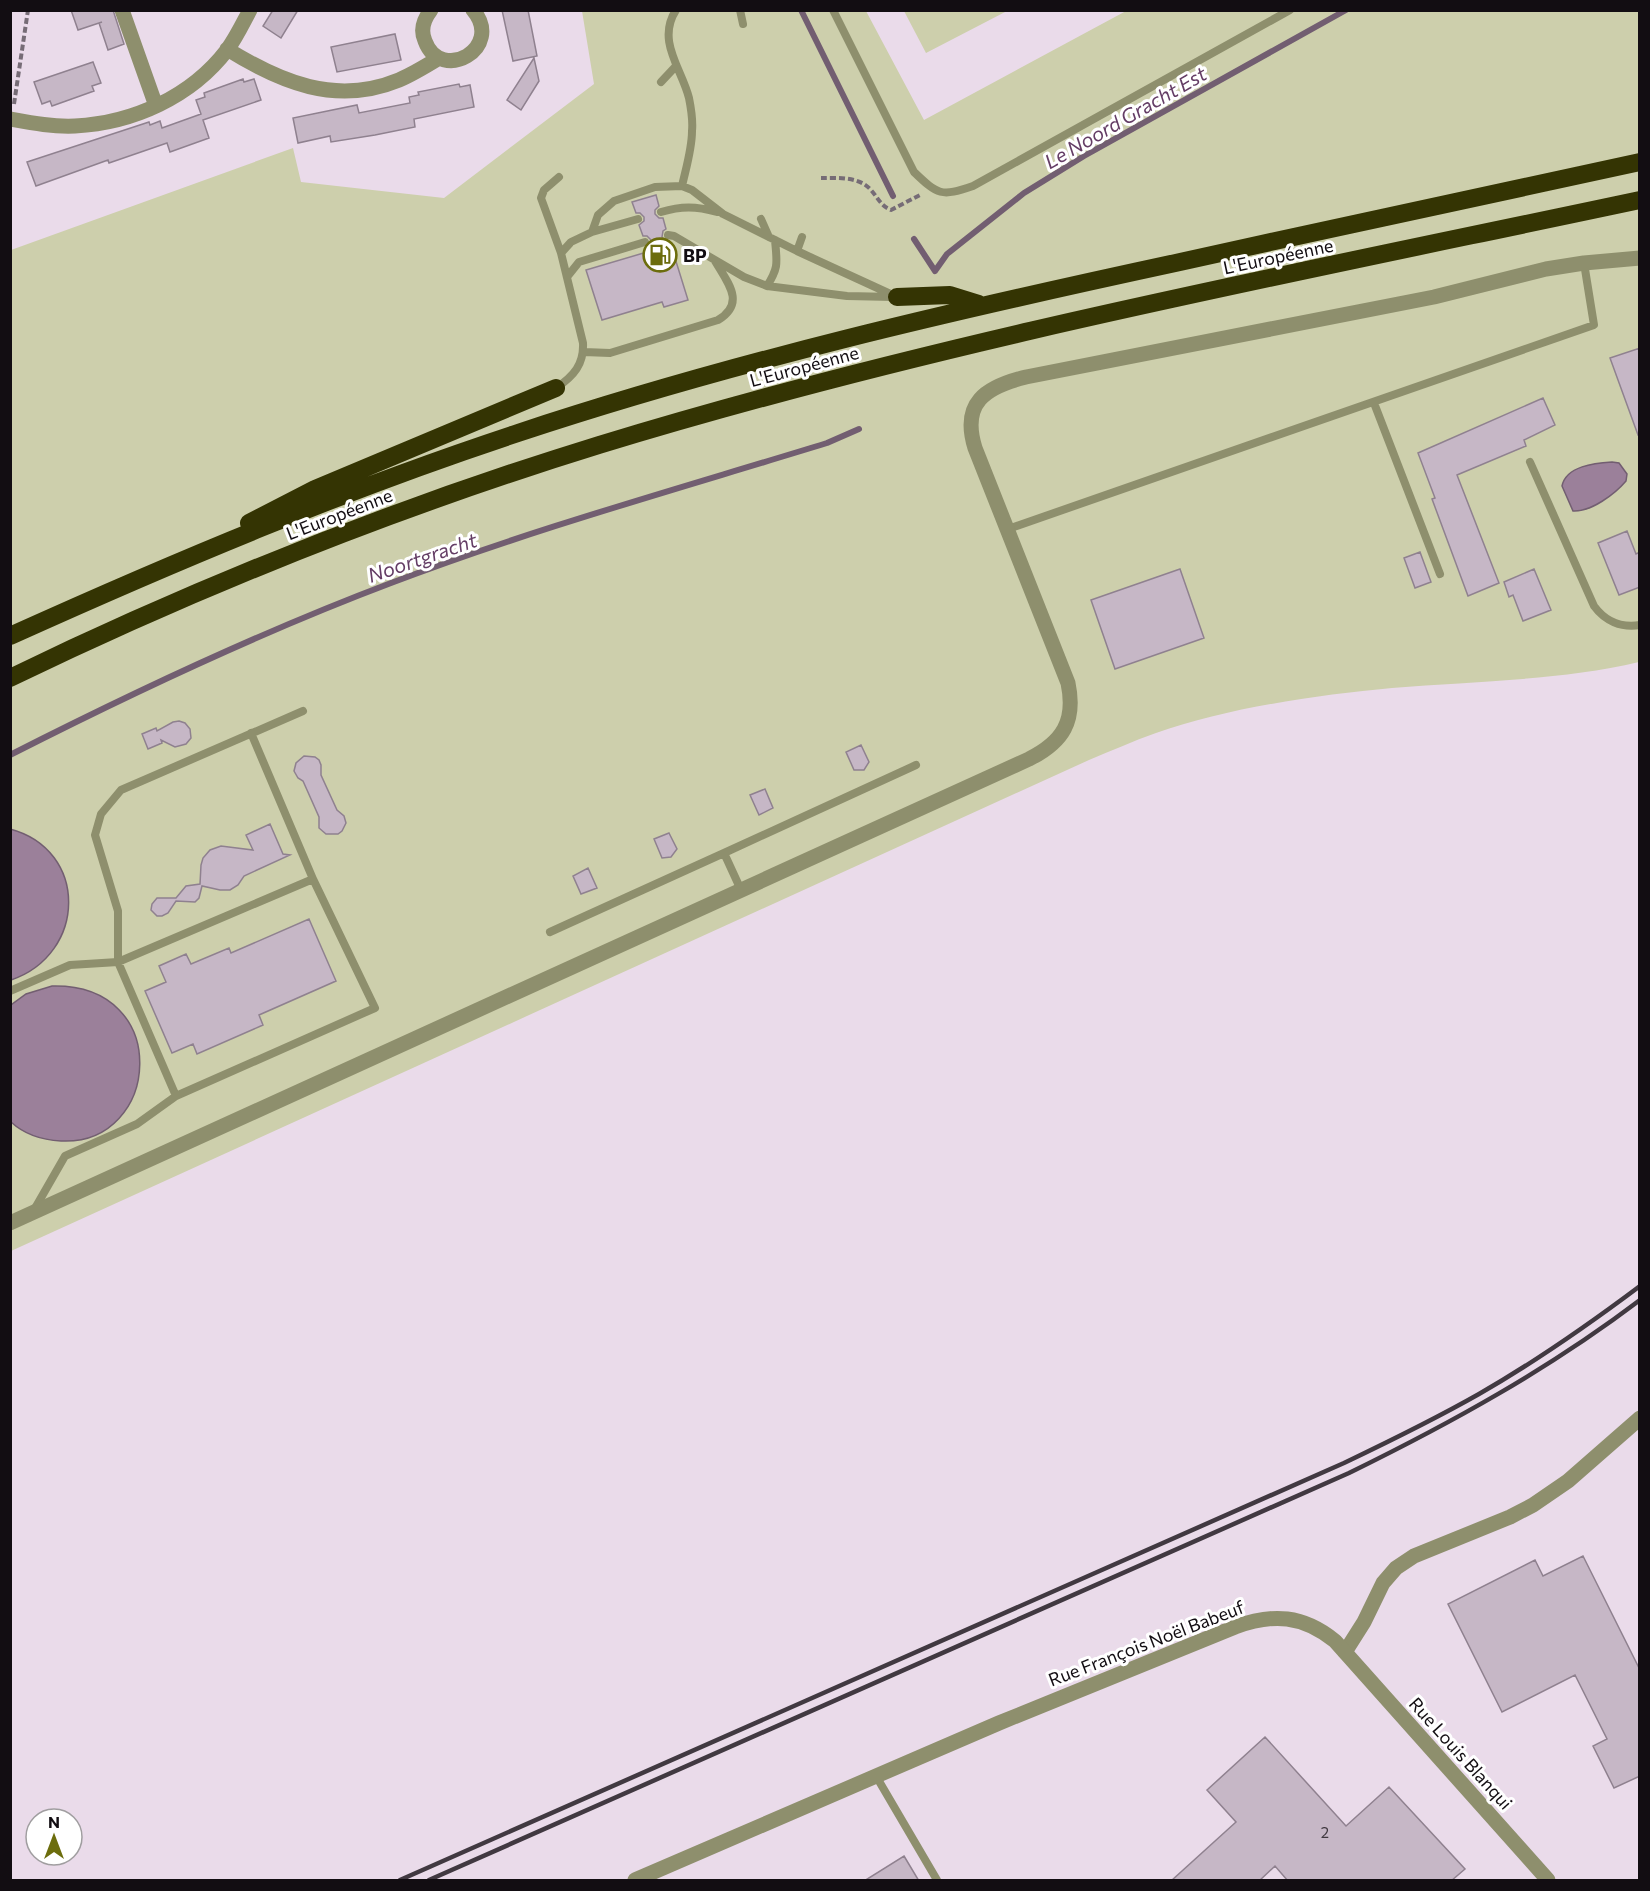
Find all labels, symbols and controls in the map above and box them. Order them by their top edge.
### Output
water label: Le Noord Gracht Est [1040,60,1211,173]
street label: L'Européenne [1221,234,1335,278]
fuel station icon: BP [642,237,678,273]
place label: BP [683,244,707,266]
street label: L'Européenne [747,341,861,391]
street label: L'Européenne [283,484,395,544]
water label: Noortgracht [364,527,480,587]
street label: Rue François Noël Babeuf [1045,1595,1248,1691]
street label: Rue Louis Blanqui [1405,1692,1517,1814]
north arrow [24,1807,84,1867]
text: N [48,1812,60,1831]
house number: 2 [1321,1823,1329,1841]

